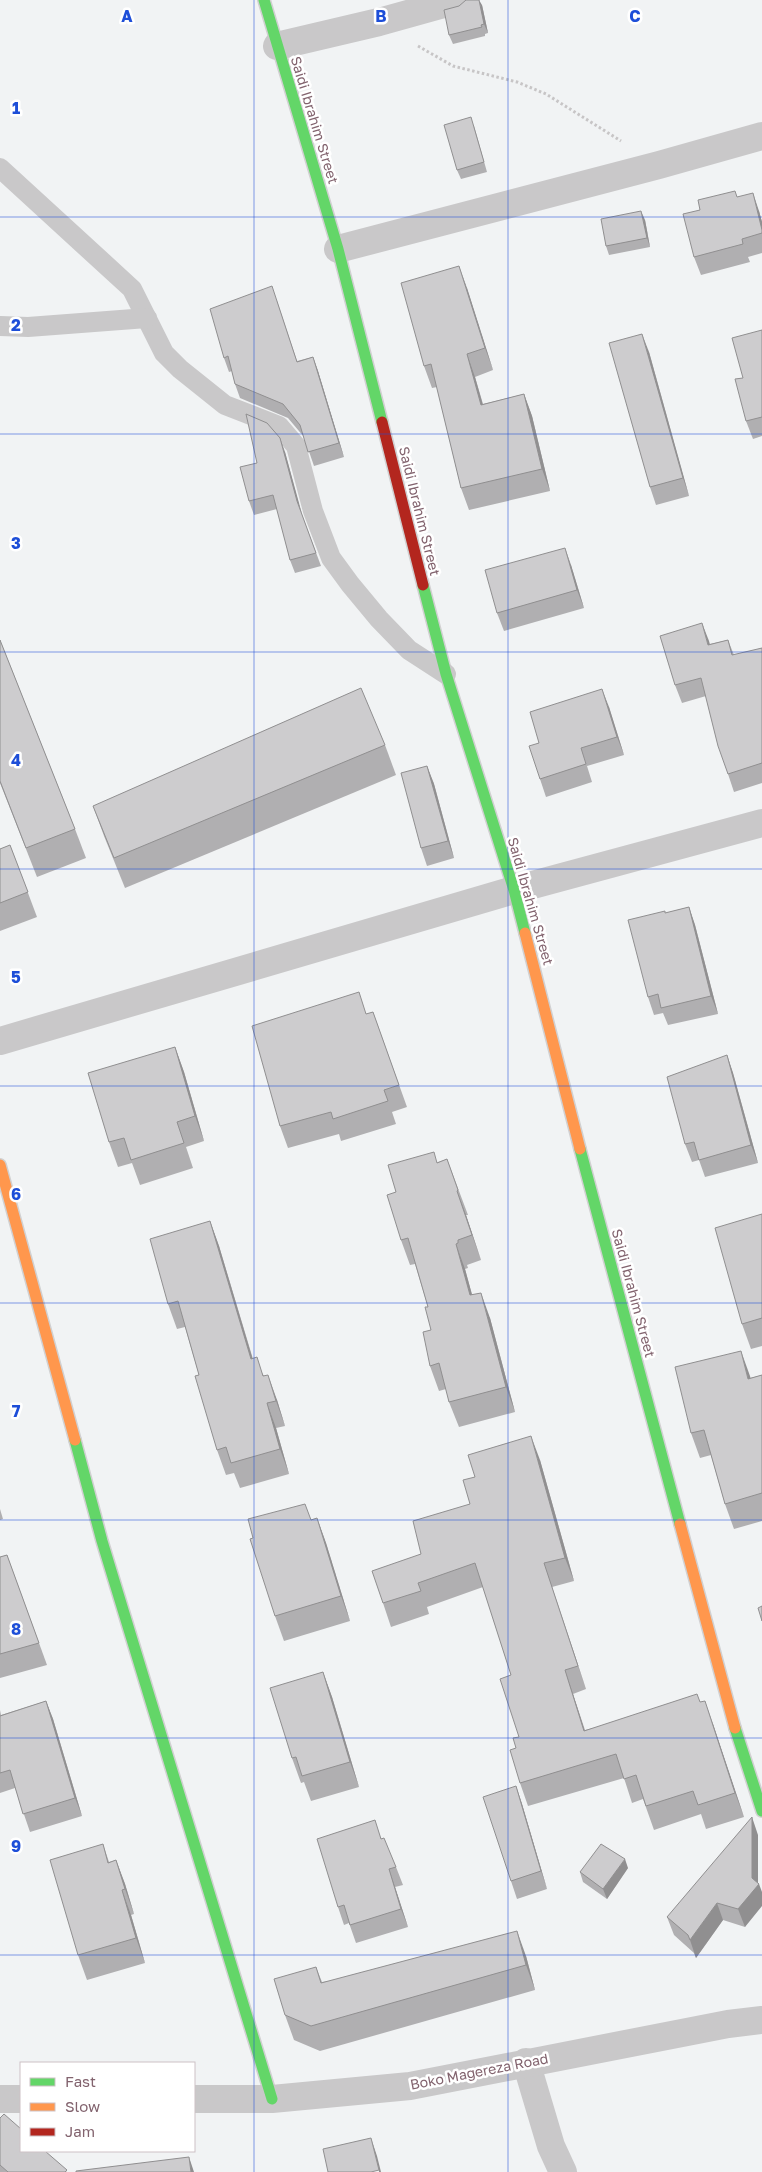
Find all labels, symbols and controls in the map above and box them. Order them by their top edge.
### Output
text: A [121,6,133,26]
text: B [375,6,387,26]
text: C [629,6,641,26]
street label: Saidi Ibrahim Street [288,54,342,186]
text: 1 [12,98,20,118]
text: 2 [11,315,21,335]
street label: Saidi Ibrahim Street [396,445,444,577]
text: 3 [11,533,21,553]
text: 4 [11,750,21,770]
street label: Saidi Ibrahim Street [505,835,557,967]
text: 5 [11,967,21,987]
text: 6 [11,1184,21,1204]
street label: Saidi Ibrahim Street [609,1227,659,1359]
text: 7 [12,1401,21,1421]
text: 8 [11,1619,21,1639]
text: 9 [11,1836,21,1856]
street label: Boko Magereza Road [409,2049,549,2093]
legend [20,2062,195,2152]
text: Fast [65,2072,96,2090]
text: Slow [65,2097,100,2115]
text: Jam [65,2122,95,2140]

